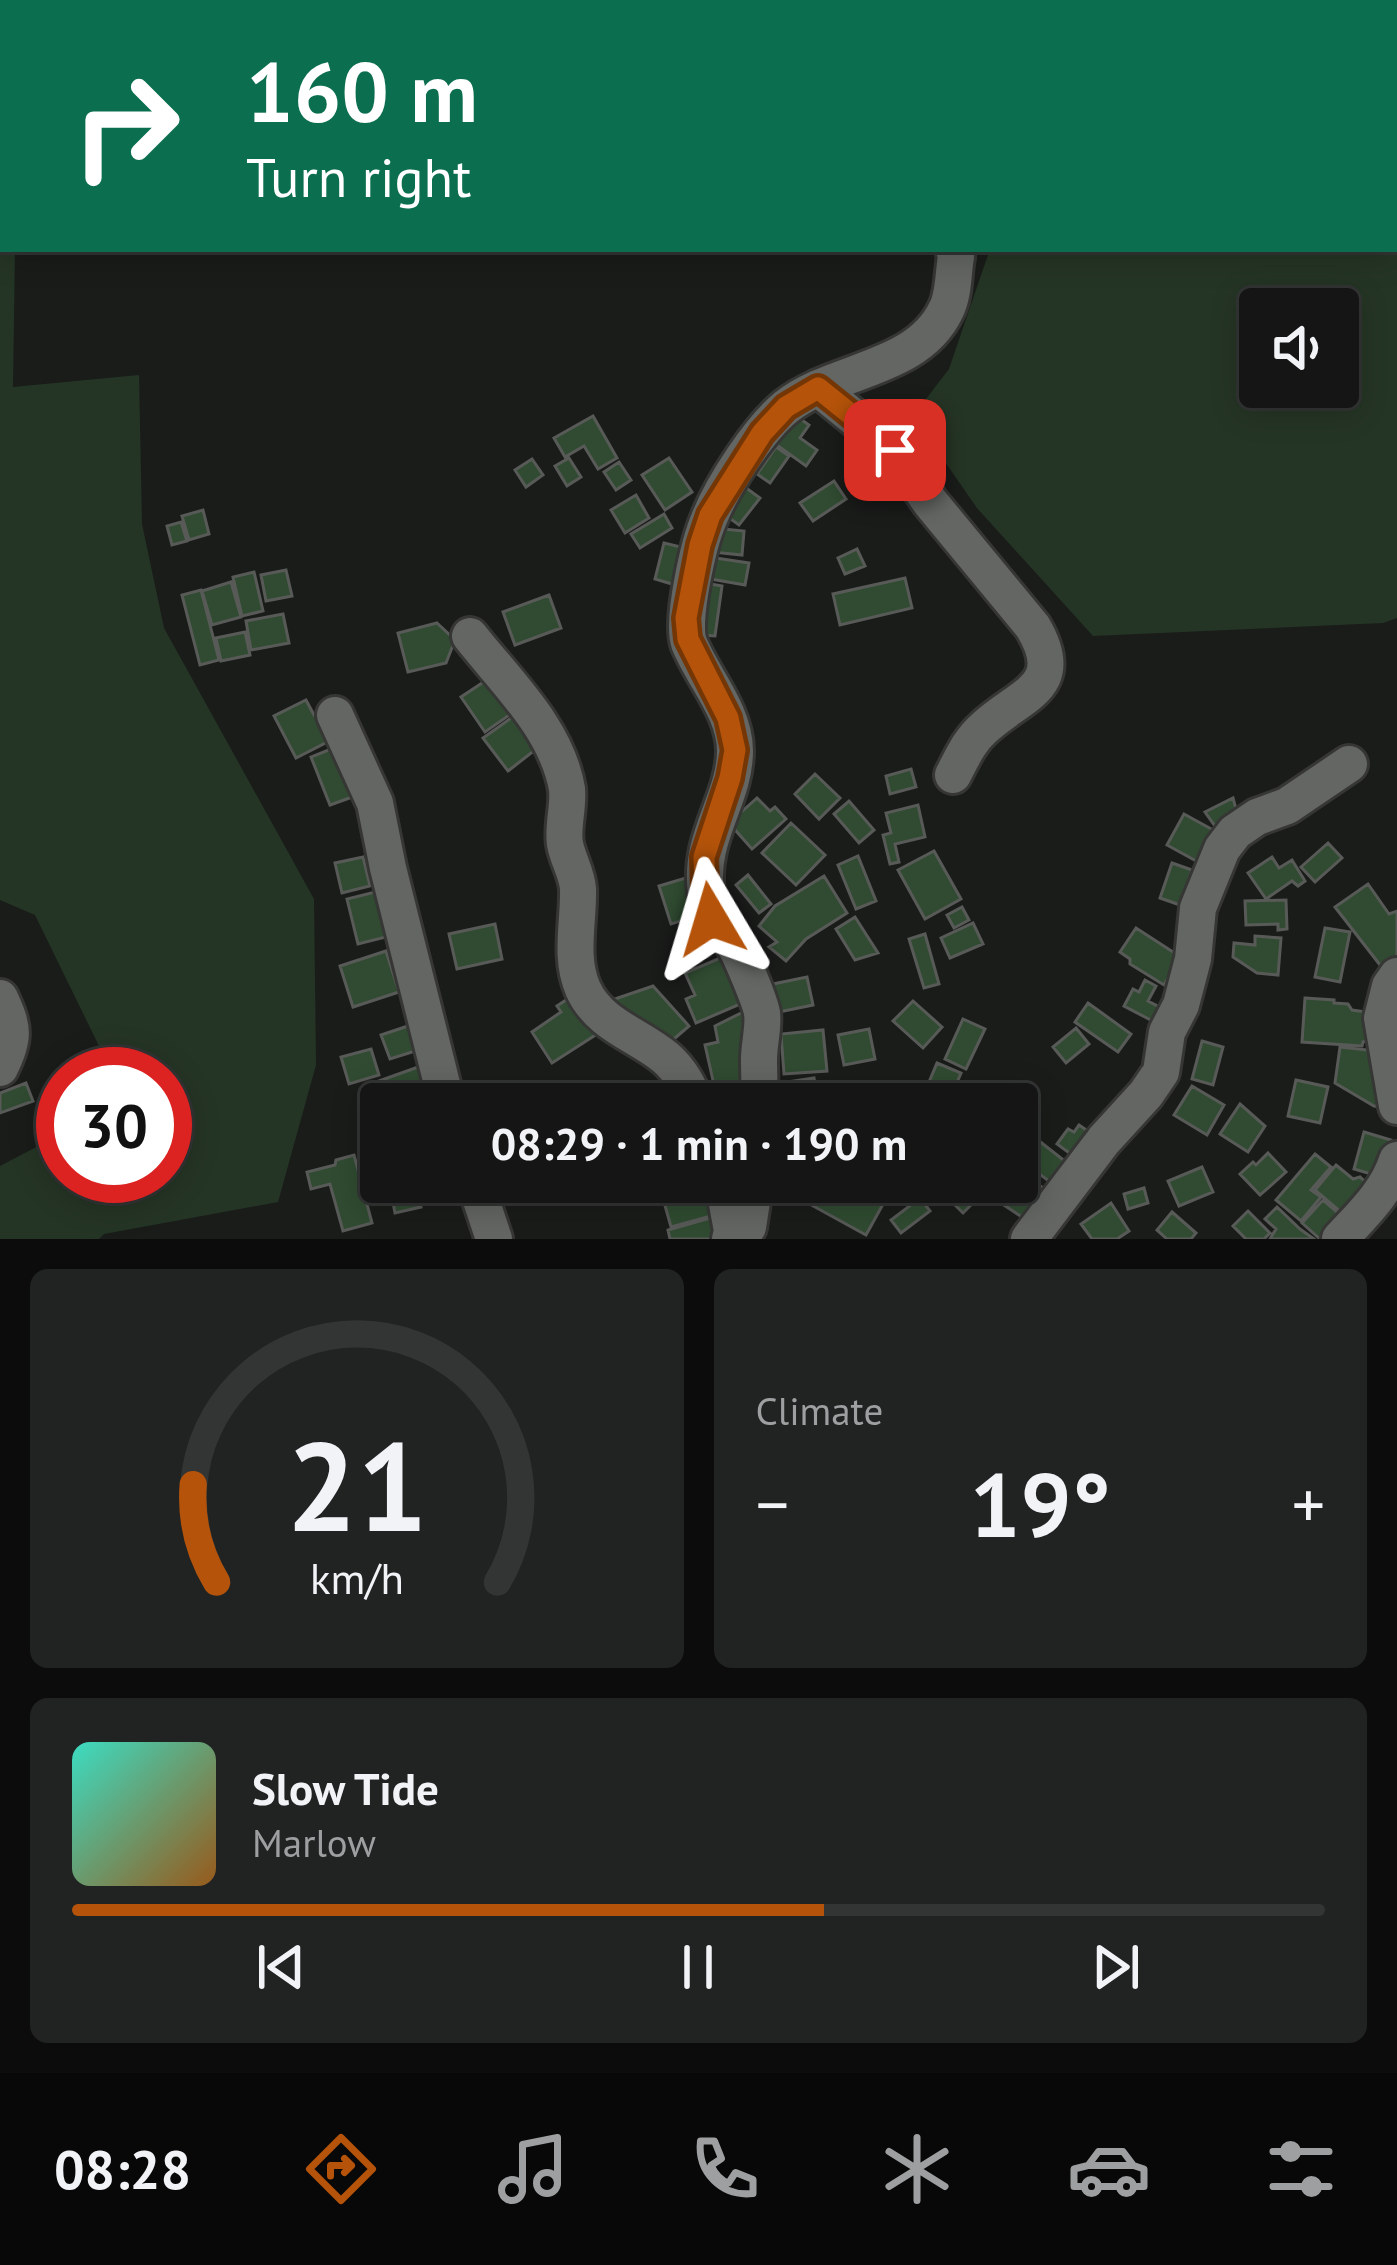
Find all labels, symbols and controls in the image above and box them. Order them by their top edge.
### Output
text: 160 m [246,36,478,145]
icon: right [48,48,204,204]
text: Turn right [246,142,471,212]
map controls [1239,288,1359,408]
button: sound [1239,288,1359,408]
pin [844,399,946,501]
icon: arrive [862,417,928,483]
position arrow [648,856,774,982]
speed limit sign: 30 [36,1047,192,1203]
text: 08:29 · 1 min · 190 m [491,1114,907,1172]
text: Climate [756,1385,883,1436]
text: 21 [286,1404,428,1565]
text: 19° [970,1445,1111,1562]
text: − [756,1461,789,1546]
text: + [1292,1461,1325,1546]
text: km/h [310,1549,404,1605]
text: Slow Tide [252,1759,439,1817]
text: Marlow [252,1817,376,1868]
icon: previous [248,1934,314,2000]
icon: pause [665,1934,731,2000]
icon: next [1083,1934,1149,2000]
icon: directions [299,2127,383,2211]
icon: music [491,2127,575,2211]
icon: phone [683,2127,767,2211]
icon: climate [875,2127,959,2211]
icon: car [1067,2127,1151,2211]
icon: filters [1259,2127,1343,2211]
text: 08:28 [54,2134,191,2204]

